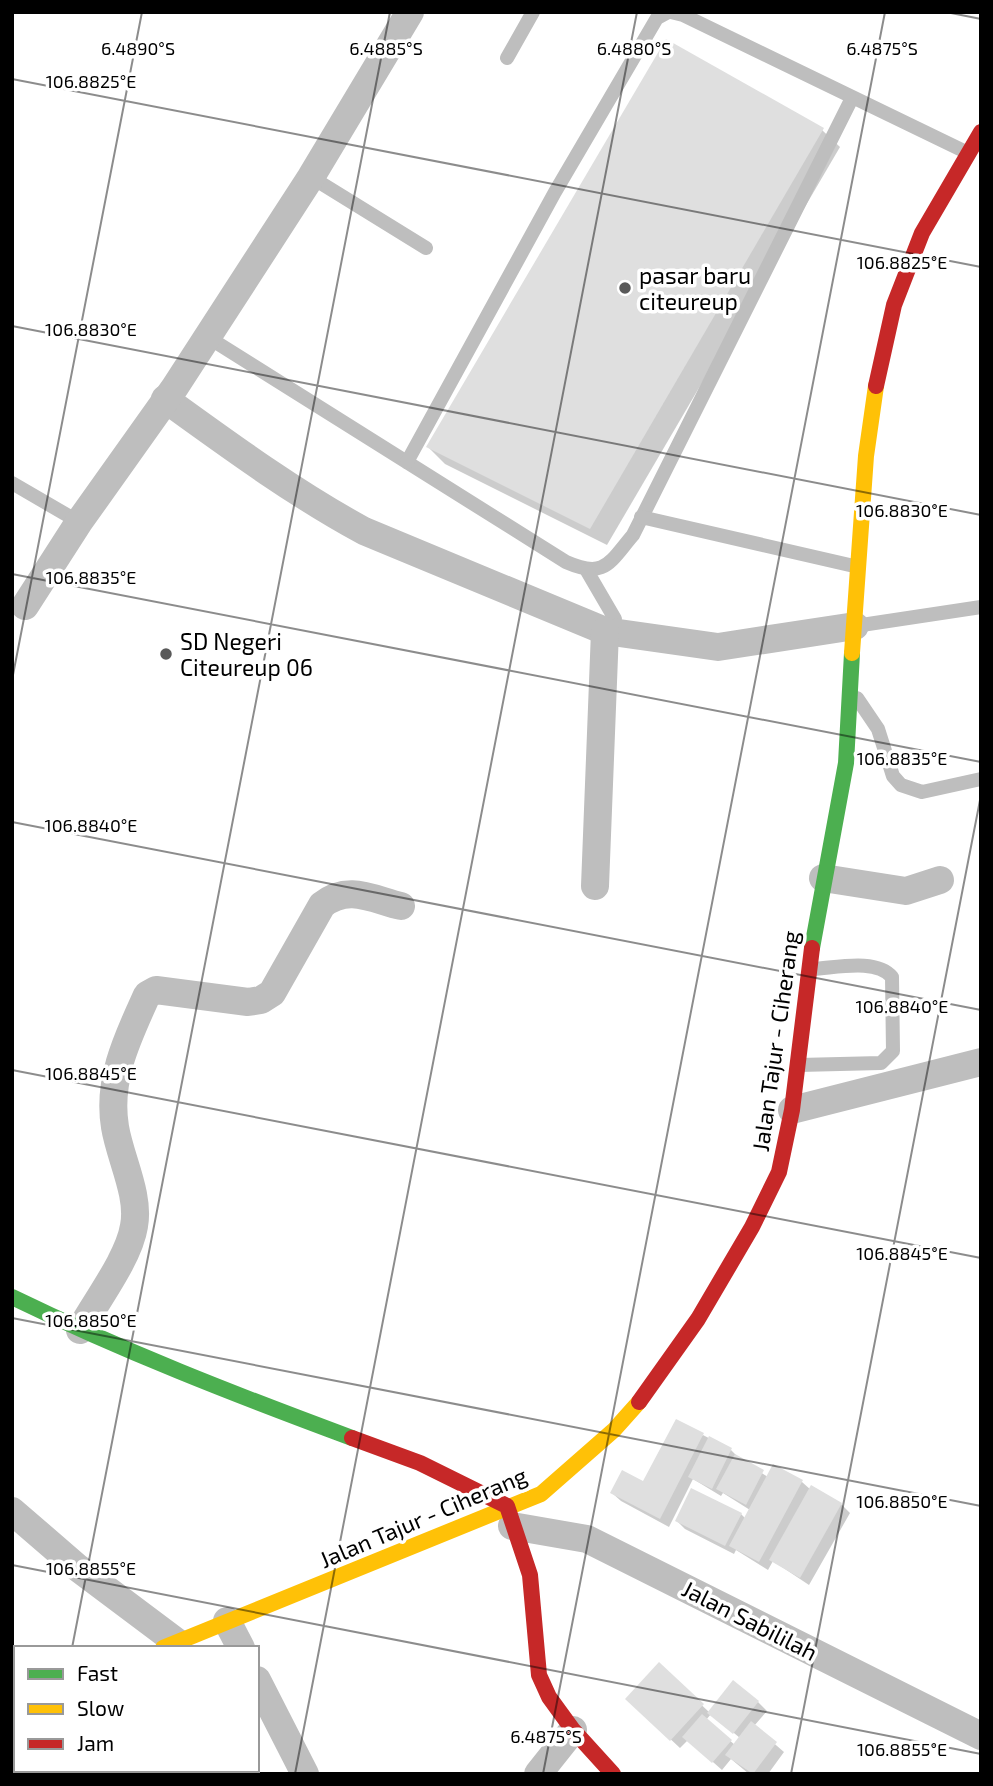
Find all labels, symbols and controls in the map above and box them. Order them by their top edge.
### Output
text: 6.4890°S [101,37,175,59]
text: 6.4885°S [349,37,423,59]
text: 6.4880°S [597,37,671,59]
text: 6.4875°S [846,37,918,59]
text: 106.8825°E [46,70,136,92]
text: 106.8825°E [857,251,947,273]
place label: pasar baru citeureup [639,261,751,315]
marker: pasar baru citeureup [617,280,633,296]
text: 106.8830°E [45,318,137,340]
text: 106.8830°E [856,499,948,521]
text: 106.8835°E [46,566,136,588]
place label: SD Negeri Citeureup 06 [180,627,313,681]
marker: SD Negeri Citeureup 06 [158,646,174,662]
text: 106.8835°E [857,747,947,769]
text: 106.8840°E [45,814,137,836]
street label: Jalan Tajur - Ciherang [746,929,804,1153]
text: 106.8840°E [856,995,948,1017]
text: 106.8845°E [45,1062,137,1084]
text: 106.8845°E [856,1242,948,1264]
text: 106.8850°E [45,1309,137,1331]
street label: Jalan Tajur - Ciherang [315,1461,531,1573]
text: 106.8850°E [856,1490,948,1512]
text: 106.8855°E [46,1557,136,1579]
street label: Jalan Sabililah [678,1574,822,1666]
legend [14,1646,259,1772]
text: Fast [77,1660,118,1685]
text: Slow [77,1695,124,1720]
text: 6.4875°S [510,1725,582,1747]
text: Jam [77,1730,114,1755]
text: 106.8855°E [857,1738,947,1760]

